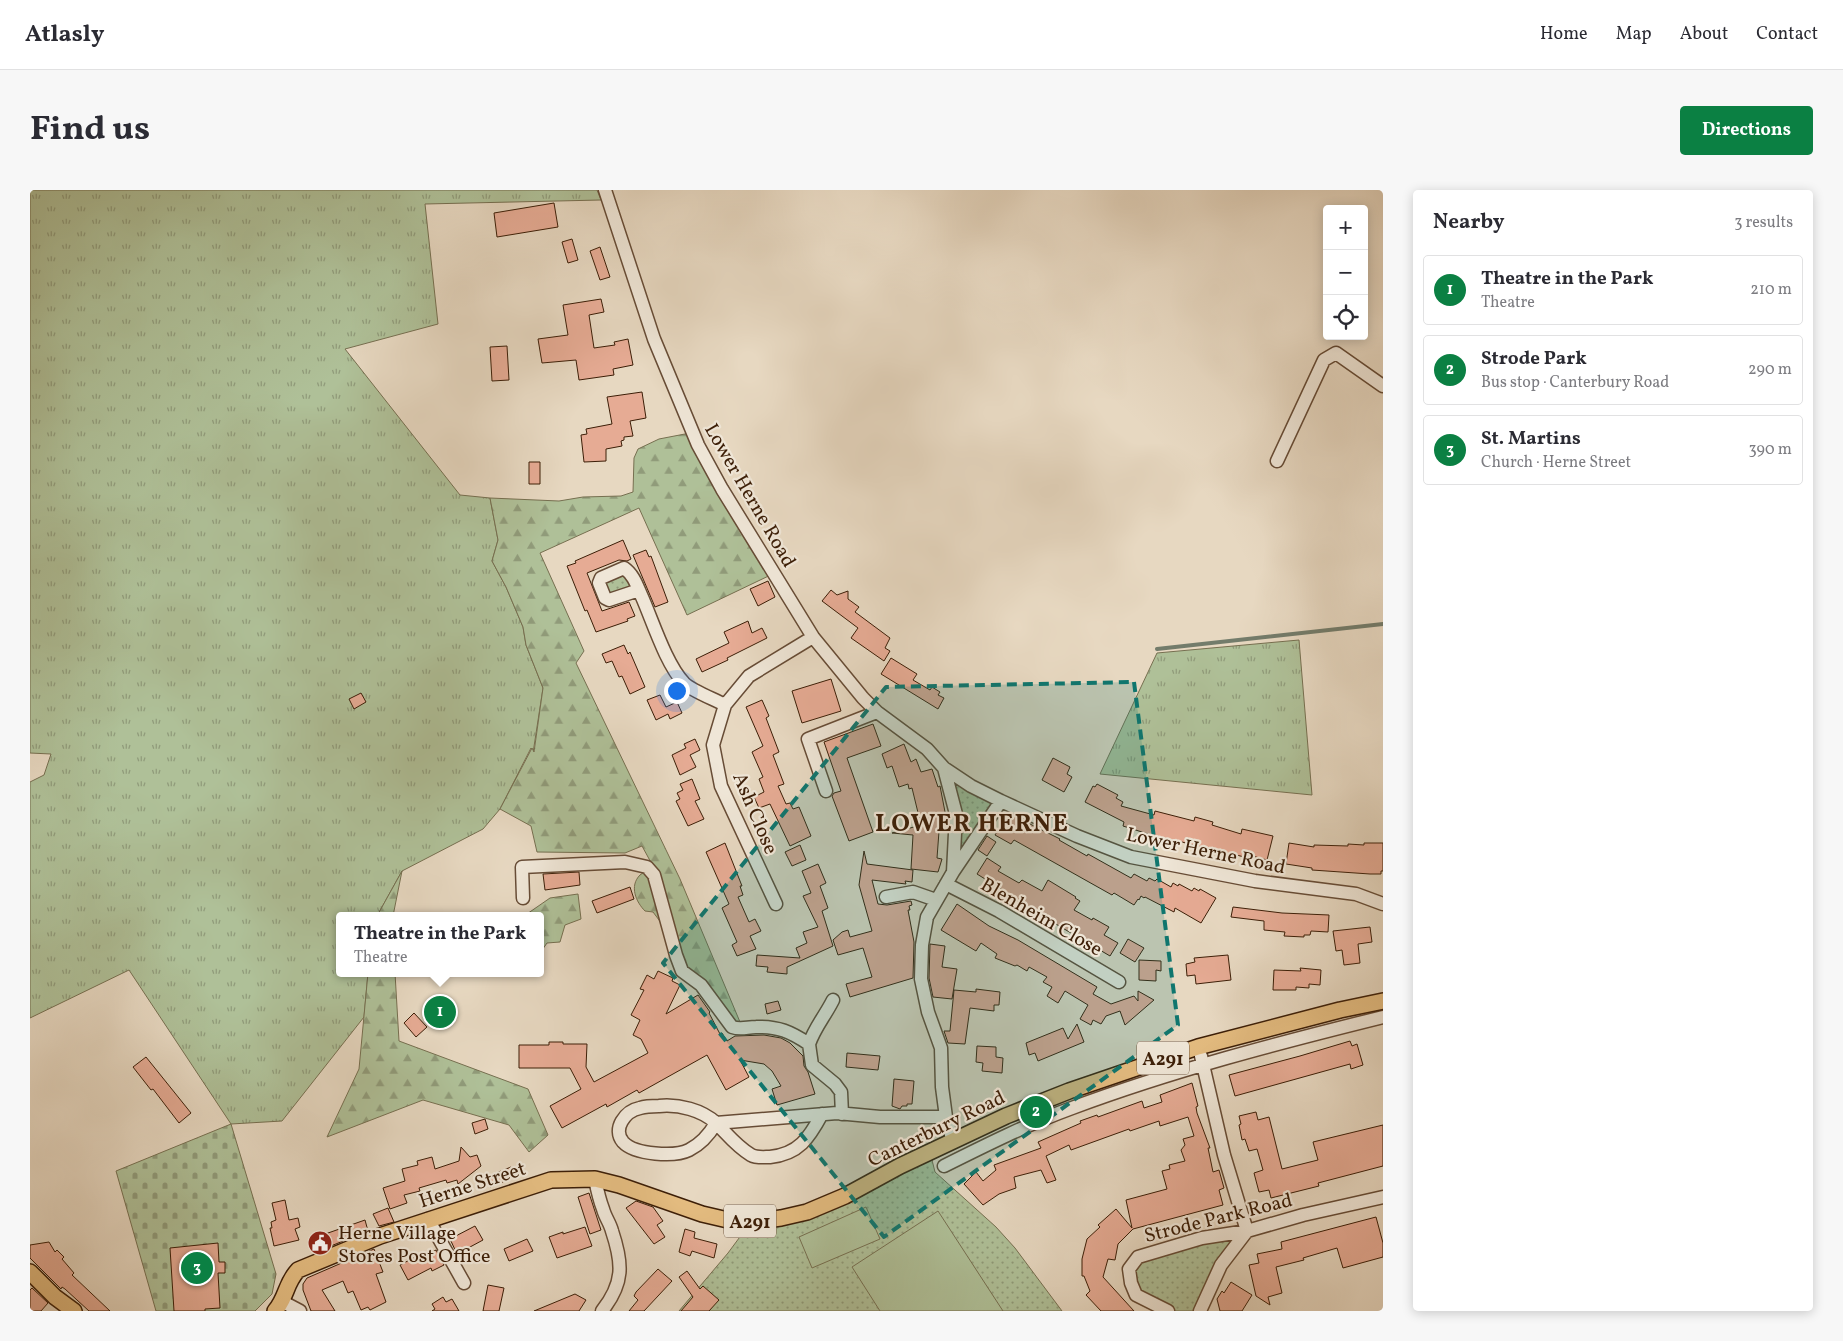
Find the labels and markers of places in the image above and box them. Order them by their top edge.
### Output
pin: 1 [424,993,456,1031]
pin: 2 [1020,1093,1052,1131]
place label: Herne Village Stores Post Office [338,1220,490,1271]
public building icon: Herne Village Stores Post Office [307,1230,333,1256]
pin: 3 [181,1249,213,1287]

